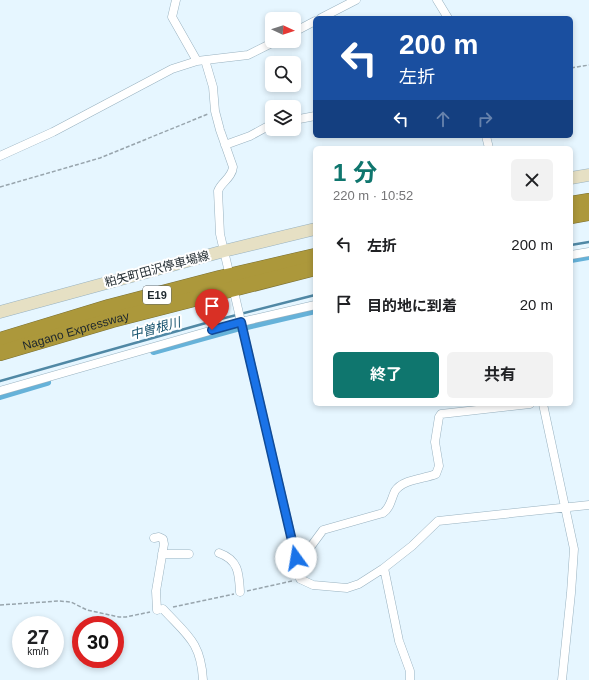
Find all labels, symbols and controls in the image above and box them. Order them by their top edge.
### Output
north arrow [265,12,301,48]
map controls [265,12,301,136]
text: 200 m [399,29,478,60]
icon: left [333,32,385,84]
button: search [265,56,301,92]
text: 左折 [399,67,435,87]
button: layers [265,100,301,136]
icon: left [390,108,412,130]
icon: ahead [432,108,454,130]
icon: right [474,108,496,130]
text: 1 分 [333,159,377,186]
button: close [511,159,553,201]
text: 220 m · 10:52 [333,188,413,203]
icon: left [333,233,355,255]
text: 200 m [511,236,553,253]
text: 左折 [367,237,397,254]
street label: 粕矢町田沢停車場線 [103,248,211,290]
road number: E19 [143,286,171,304]
pin [195,289,229,330]
icon: arrive [333,293,355,315]
icon: arrive [201,295,223,317]
text: 20 m [520,296,553,313]
text: 目的地に到着 [367,297,457,314]
street label: Nagano Expressway [21,309,131,353]
water label: 中曽根川 [128,314,184,342]
button: 終了 [333,352,439,398]
button: 共有 [447,352,553,398]
position arrow [275,537,317,579]
speed limit sign: 30 [72,616,124,668]
text: 27 [27,626,49,648]
text: km/h [27,646,49,657]

